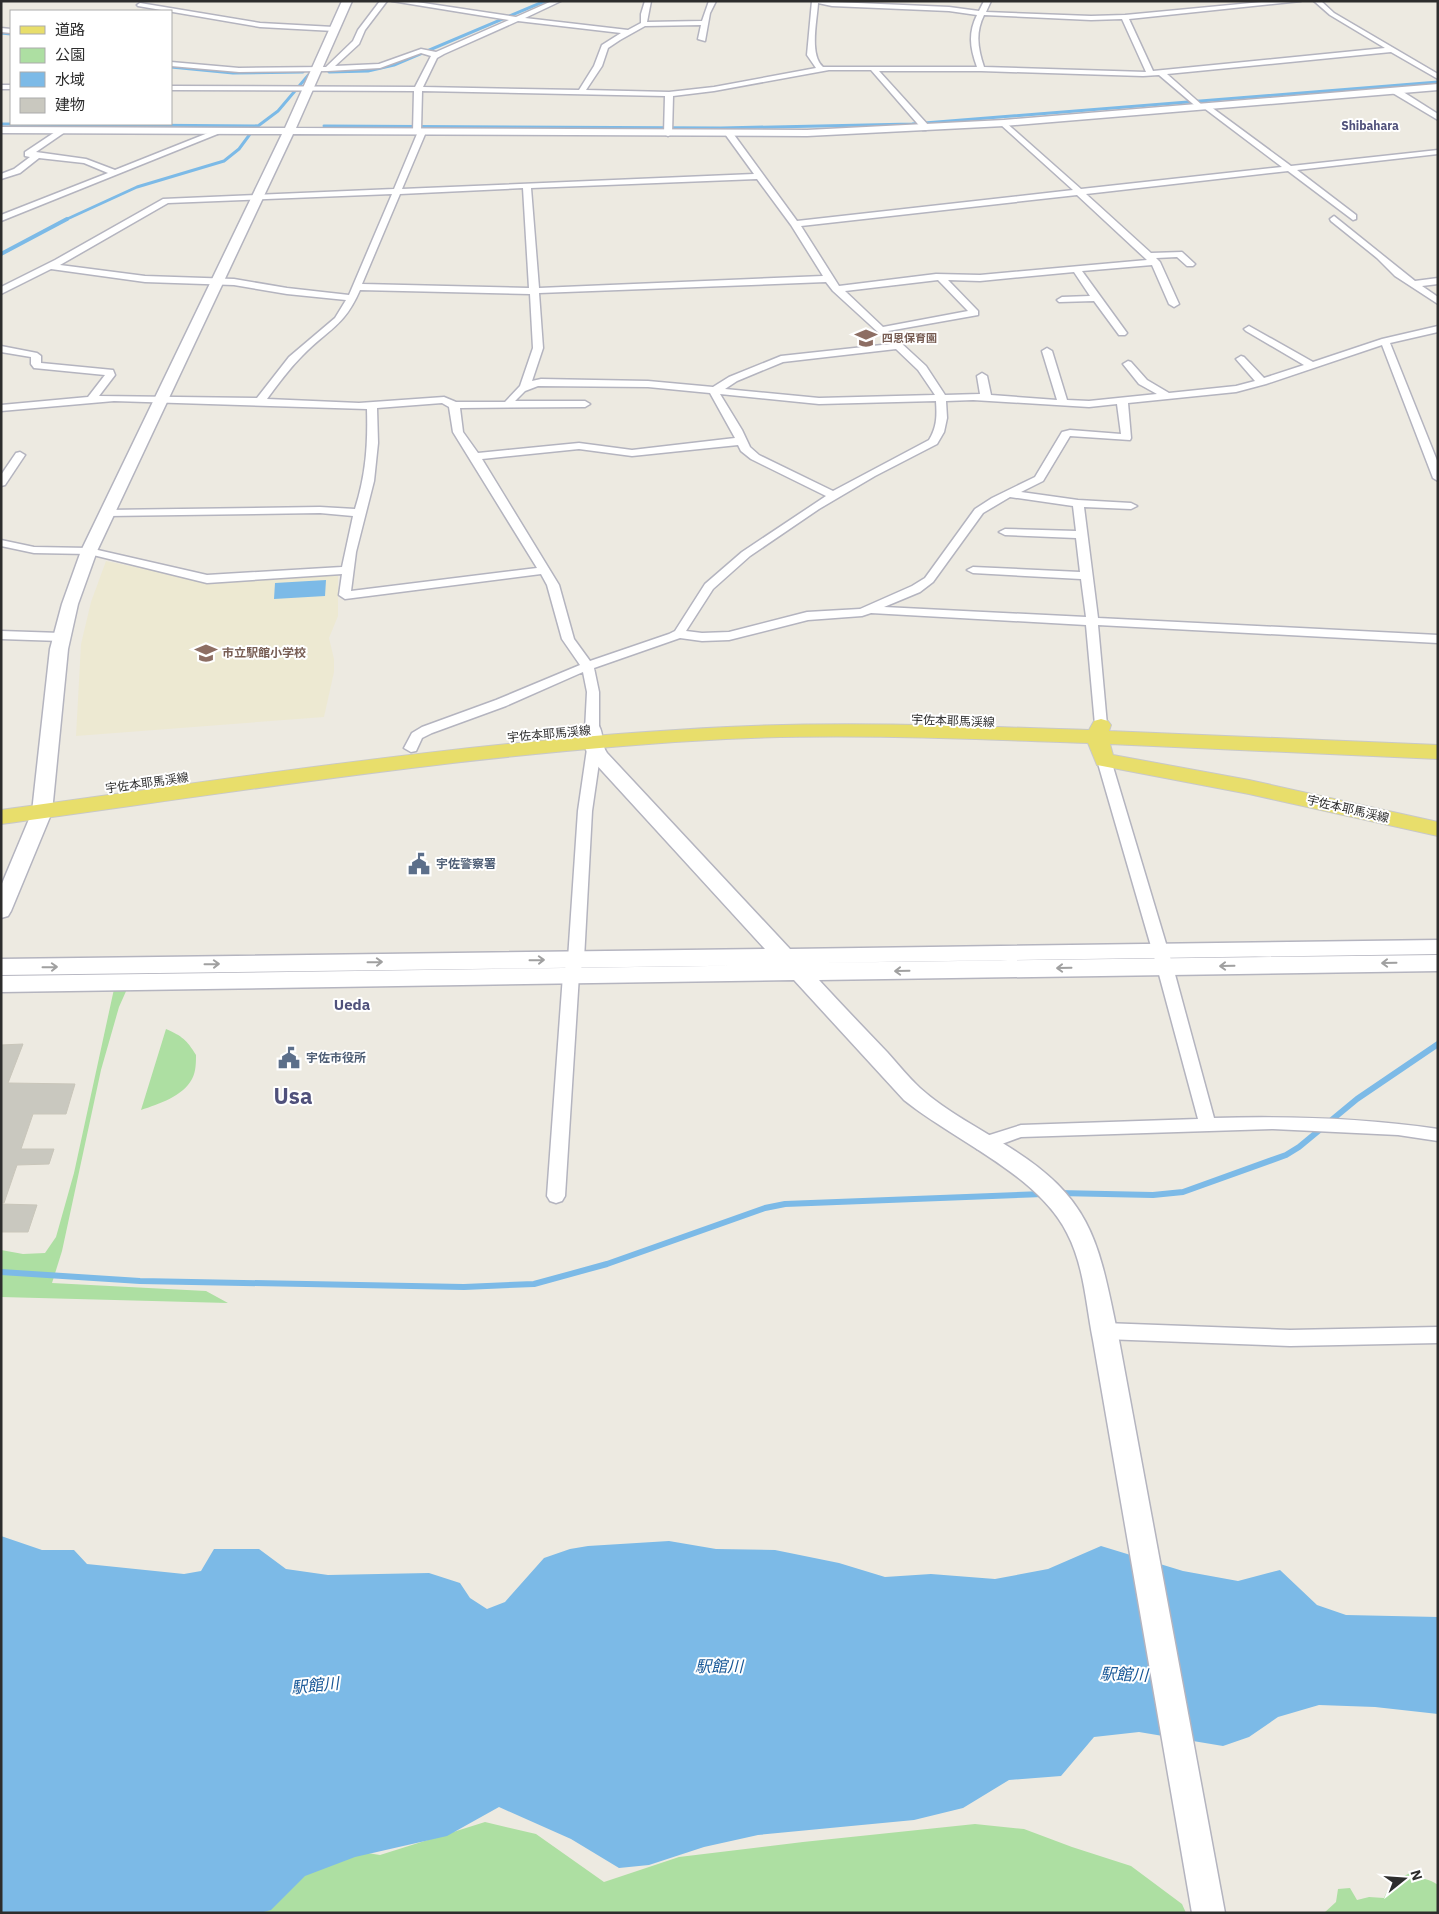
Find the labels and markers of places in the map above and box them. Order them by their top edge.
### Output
school or university icon: 四恩保育園 [853,325,879,351]
place label: 四恩保育園 [882,331,937,345]
school or university icon: 市立駅館小学校 [193,640,219,666]
place label: 市立駅館小学校 [222,645,306,660]
public building icon: 宇佐警察署 [406,851,432,877]
place label: 宇佐警察署 [436,856,496,871]
public building icon: 宇佐市役所 [276,1045,302,1071]
place label: 宇佐市役所 [306,1050,366,1065]

